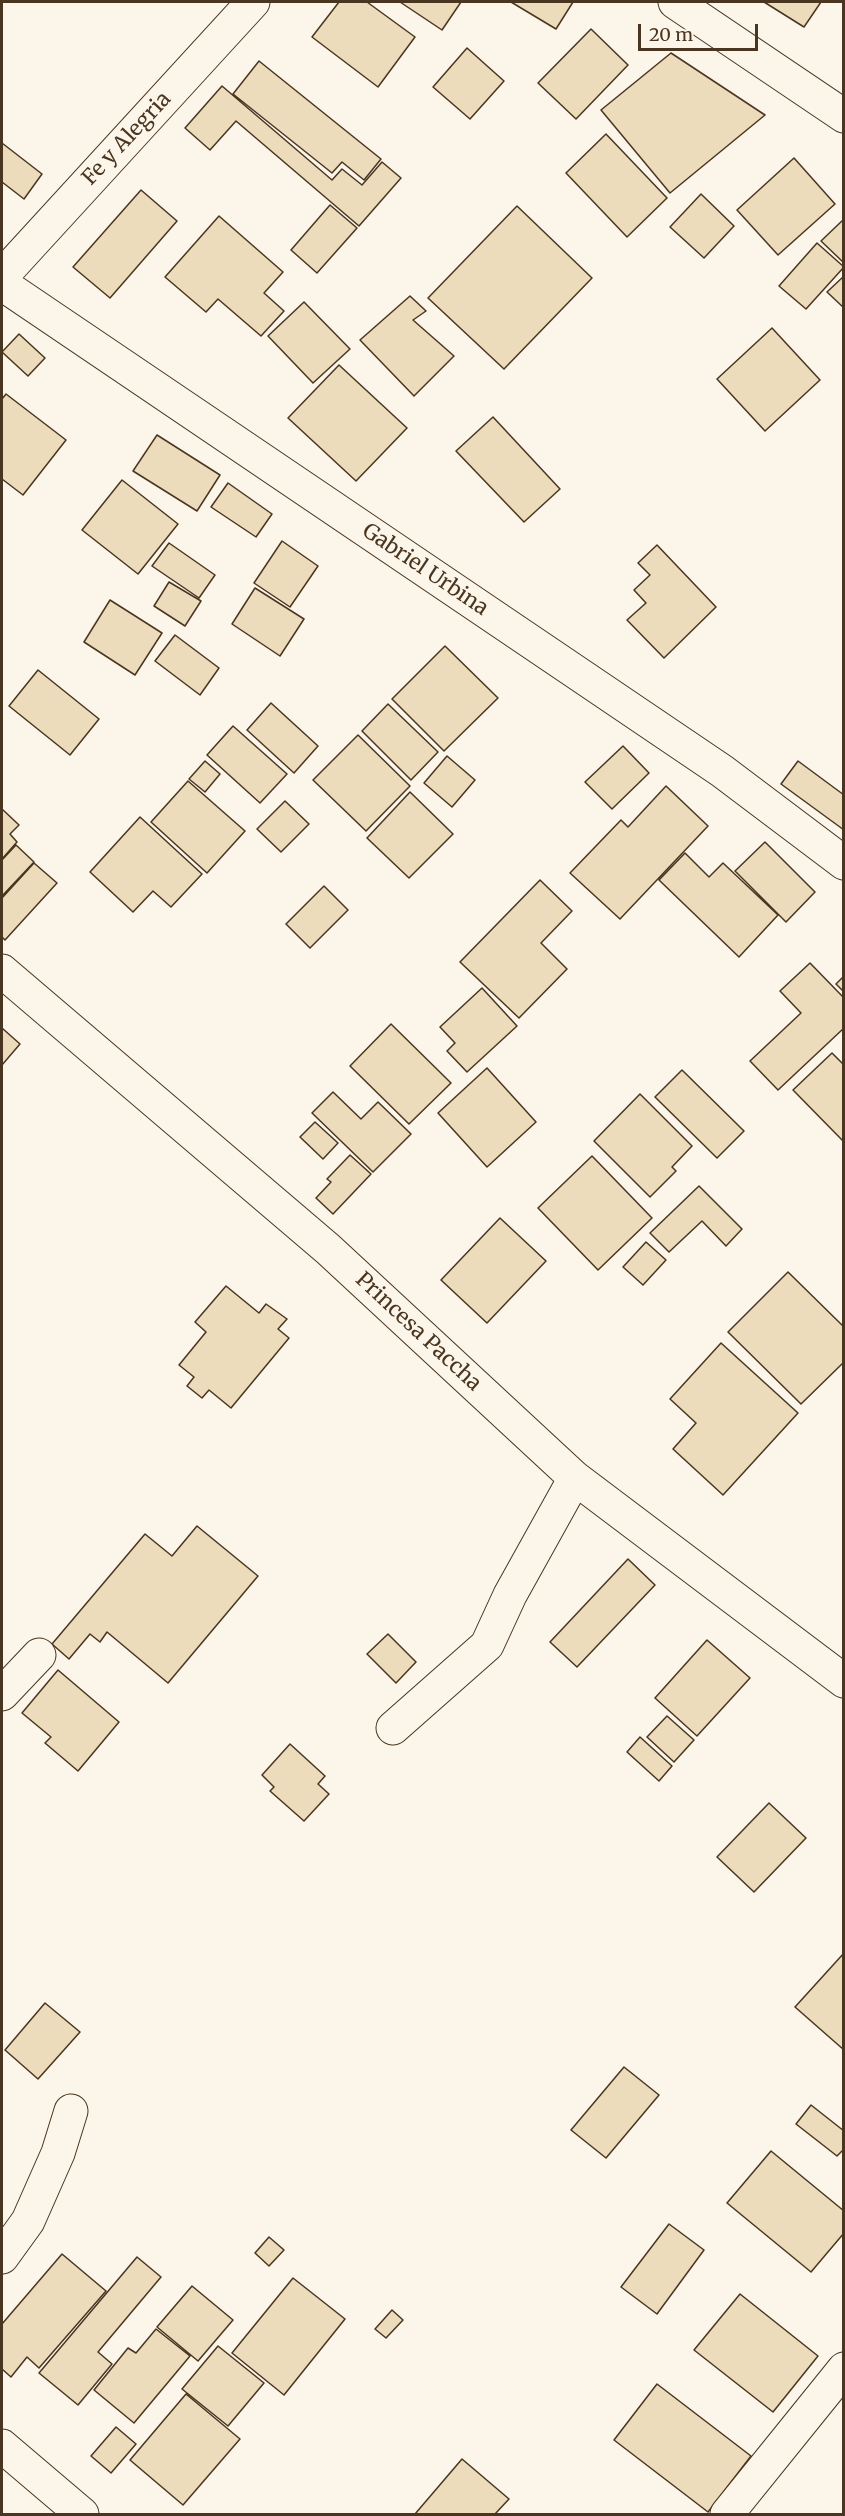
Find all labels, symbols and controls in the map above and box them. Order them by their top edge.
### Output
scale bar [641,12,761,50]
text: 20 m [649,23,693,46]
street label: Fe y Alegria [77,87,177,191]
street label: Gabriel Urbina [357,519,493,621]
street label: Princesa Paccha [350,1267,486,1397]

